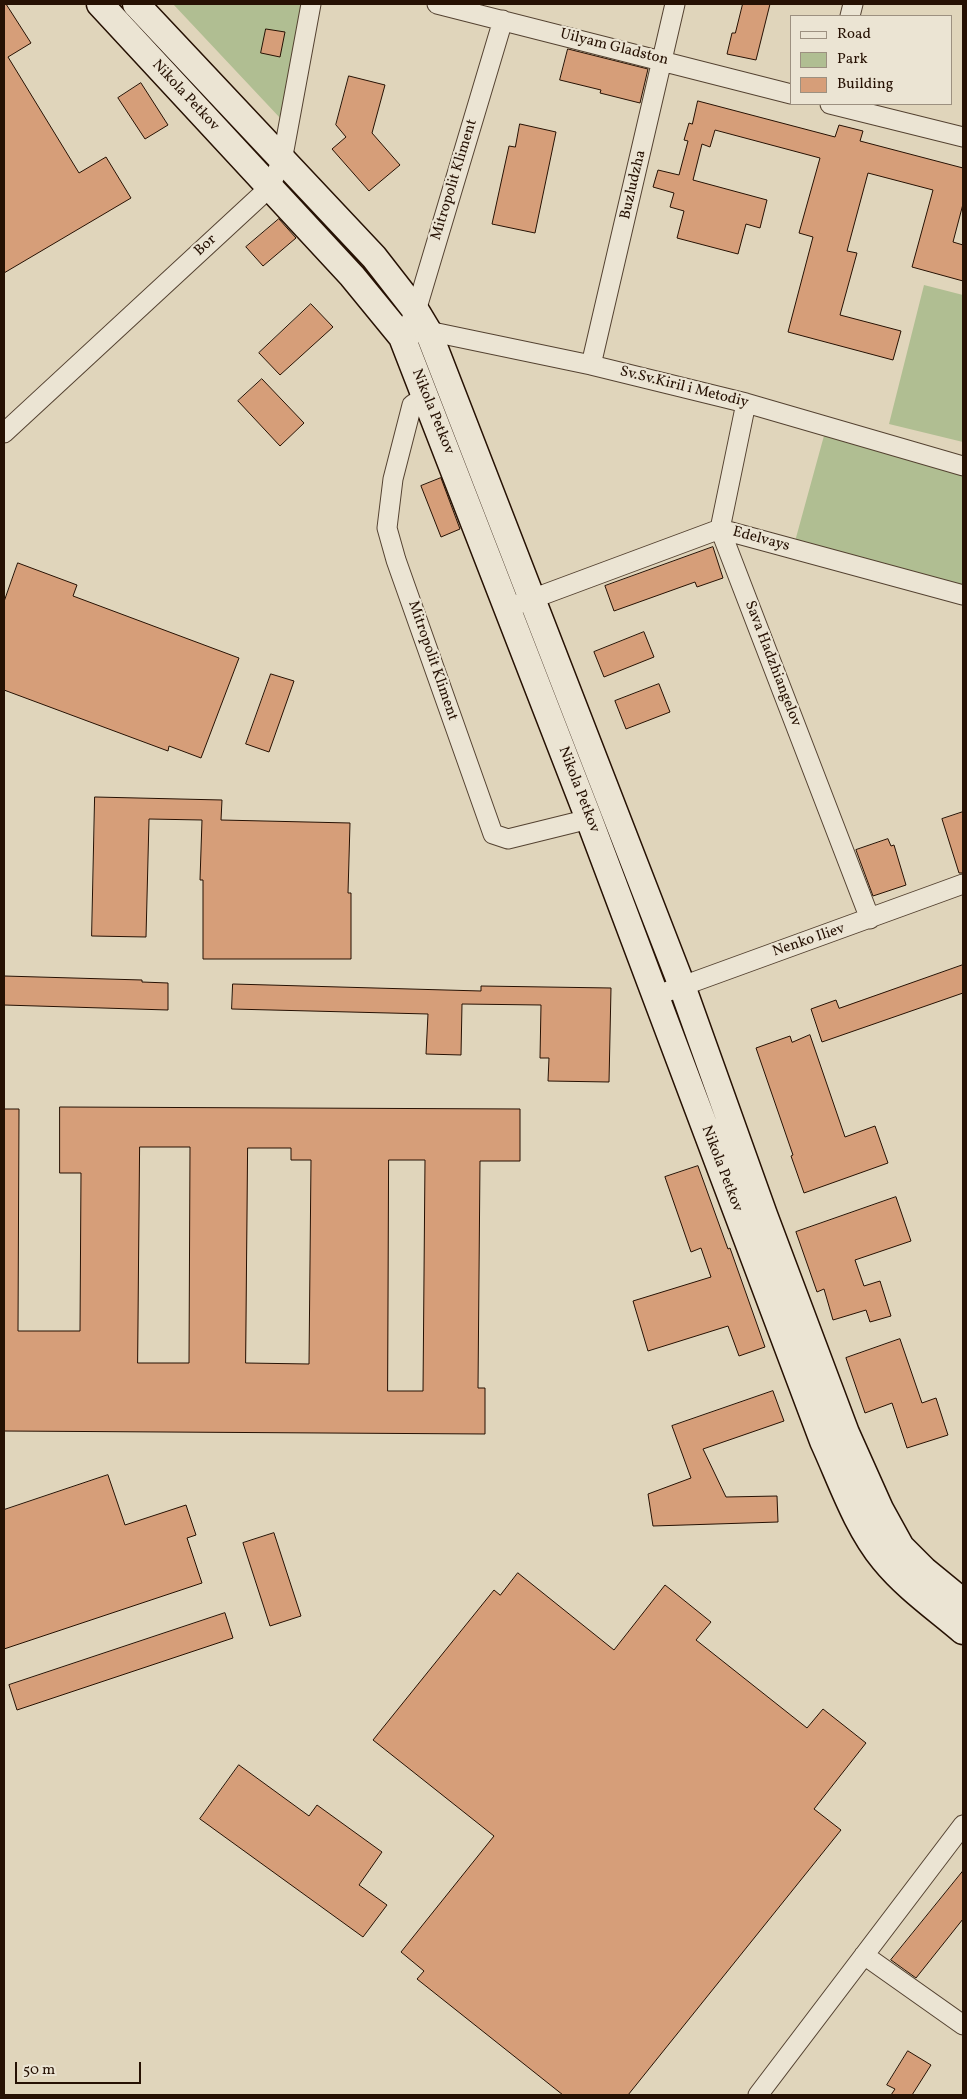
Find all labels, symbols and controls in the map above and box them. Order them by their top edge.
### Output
legend [790,15,952,105]
text: Road [837,24,871,45]
street label: Uilyam Gladston [558,26,670,70]
text: Park [837,49,868,70]
street label: Nikola Petkov [147,57,223,135]
text: Building [837,74,893,95]
street label: Mitropolit Kliment [428,117,482,243]
street label: Buzludzha [617,149,651,221]
street label: Bor [191,231,221,261]
street label: Sv.Sv.Kiril i Metodiy [618,363,750,413]
street label: Nikola Petkov [407,367,457,457]
street label: Edelvays [730,524,792,556]
street label: Mitropolit Kliment [403,599,461,723]
street label: Sava Hadzhiangelov [740,599,804,729]
street label: Nikola Petkov [553,744,603,836]
street label: Nenko Iliev [770,920,848,962]
street label: Nikola Petkov [696,1123,746,1215]
scale bar [18,2052,144,2084]
text: 50 m [23,2060,55,2081]

